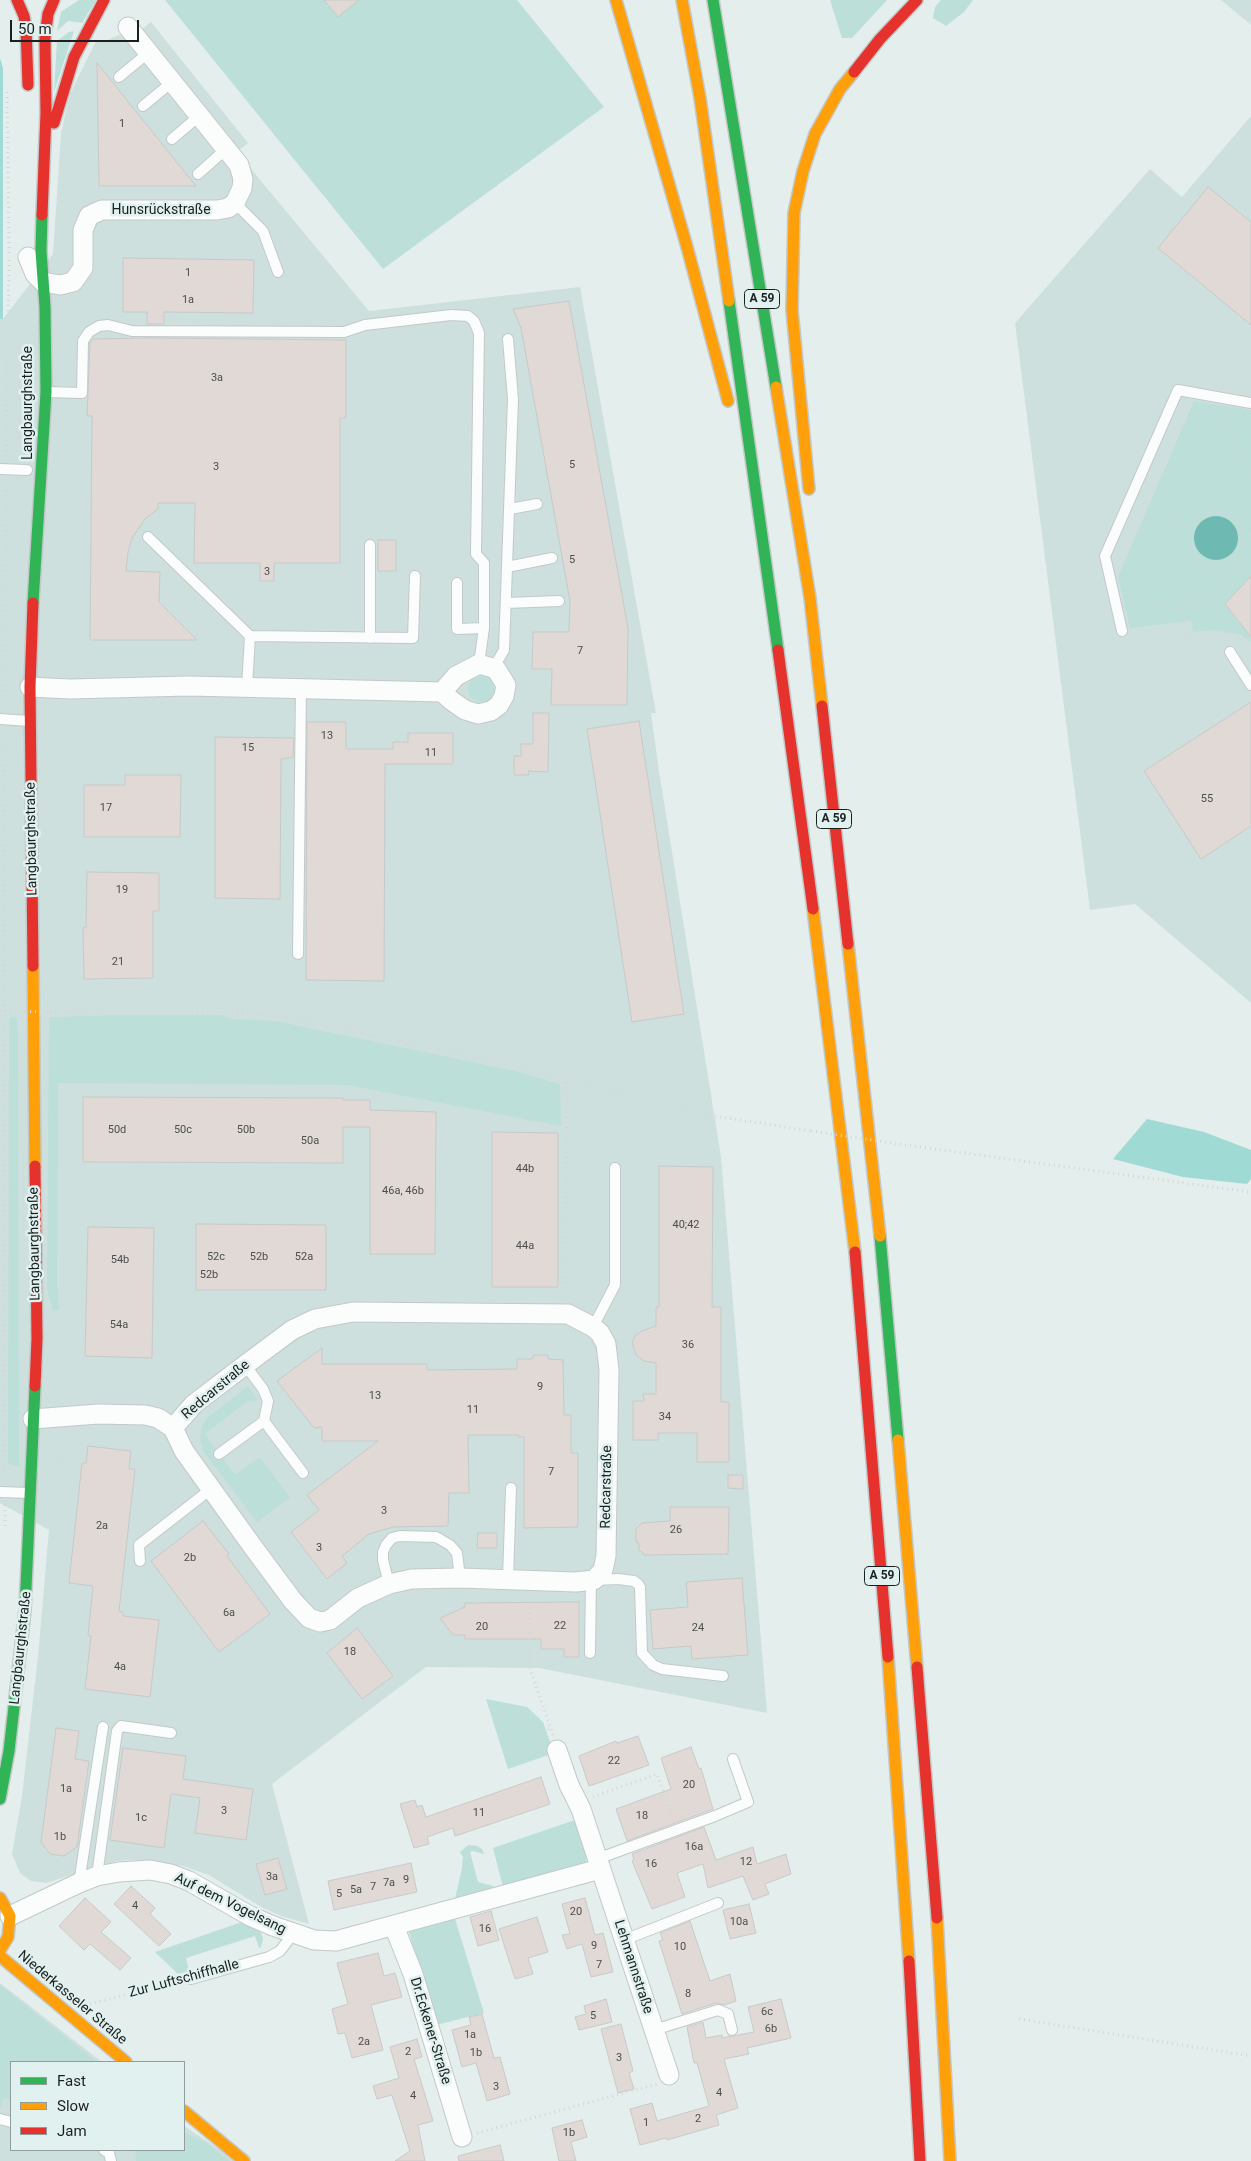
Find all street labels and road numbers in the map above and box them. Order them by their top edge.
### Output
street label: Hunsrückstraße [111,202,211,218]
road number: A 59 [744,290,780,308]
street label: Langbaurghstraße [20,346,36,460]
street label: Langbaurghstraße [23,782,41,896]
road number: A 59 [816,810,852,829]
street label: Langbaurghstraße [26,1187,44,1301]
street label: Redcarstraße [179,1357,253,1423]
street label: Redcarstraße [598,1445,616,1529]
road number: A 59 [864,1566,900,1585]
street label: Langbaurghstraße [7,1591,35,1705]
street label: Auf dem Vogelsang [172,1870,288,1938]
street label: Lehmannstraße [610,1918,656,2016]
street label: Niederkasseler Straße [14,1947,130,2049]
street label: Zur Luftschiffhalle [127,1956,241,2002]
street label: Dr.Eckener-Straße [406,1976,454,2086]

